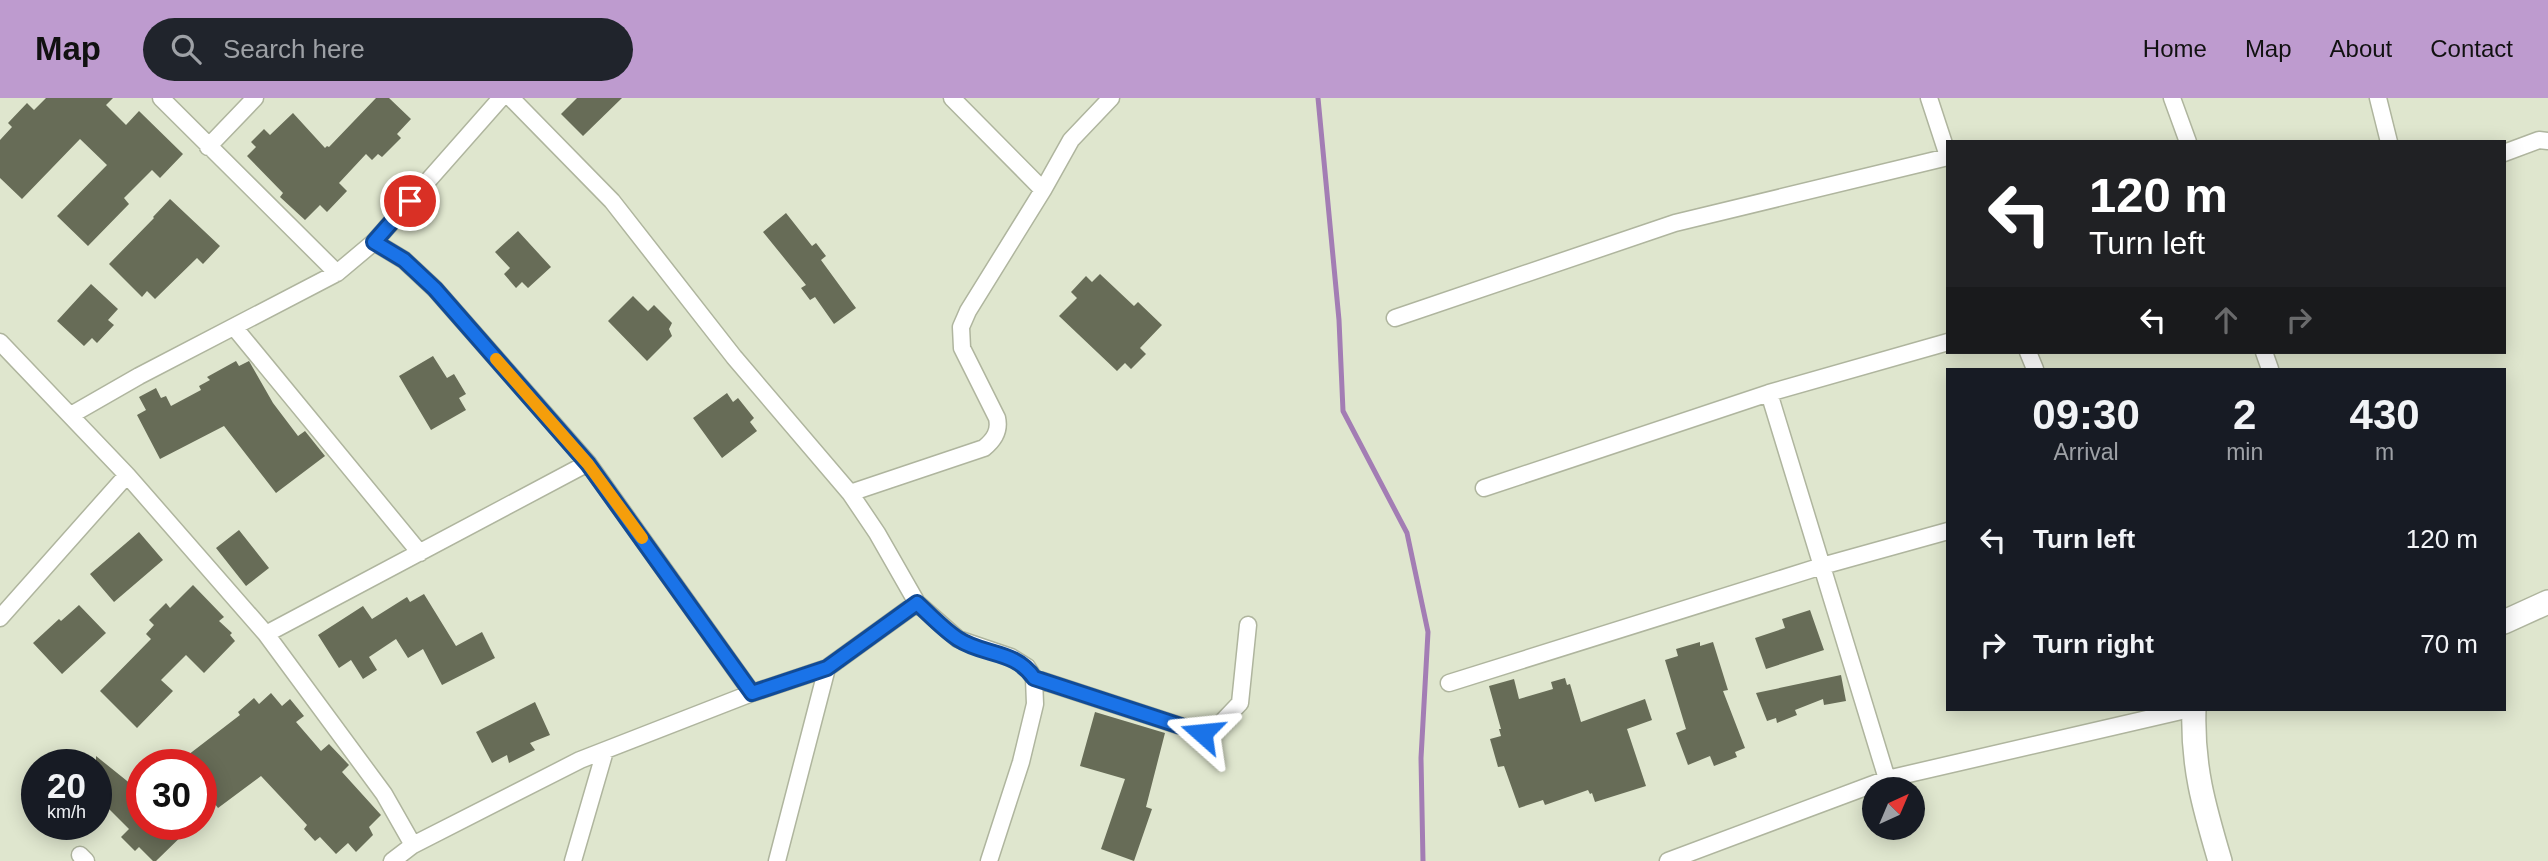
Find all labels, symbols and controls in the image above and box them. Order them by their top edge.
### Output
search box [143,18,633,81]
text: Map [35,30,101,67]
icon: search [167,30,205,68]
text: Search here [223,34,365,64]
text: Home [2143,35,2207,62]
text: Map [2245,35,2292,62]
text: About [2330,35,2392,62]
text: Contact [2430,35,2513,62]
icon: left [1974,168,2065,259]
text: 120 m [2089,168,2228,222]
pin [380,171,440,231]
icon: arrive [391,182,429,220]
text: Turn left [2089,225,2205,261]
icon: left [2134,301,2172,339]
icon: ahead [2207,301,2245,339]
icon: right [2280,301,2318,339]
text: 09:30 [2032,391,2140,438]
text: 2 [2233,391,2256,438]
text: 430 [2350,391,2420,438]
text: Arrival [2053,439,2119,465]
text: min [2226,439,2263,465]
text: m [2375,439,2394,465]
icon: left [1974,521,2012,559]
text: Turn left [2033,524,2135,554]
text: 120 m [2406,524,2478,554]
icon: right [1974,626,2012,664]
text: Turn right [2033,629,2154,659]
text: 70 m [2420,629,2478,659]
position arrow [1165,696,1239,770]
speed limit sign: 30 [126,749,217,840]
text: 20 [47,766,86,805]
north arrow [1862,777,1925,840]
map controls [1862,777,1925,840]
text: km/h [47,802,86,822]

